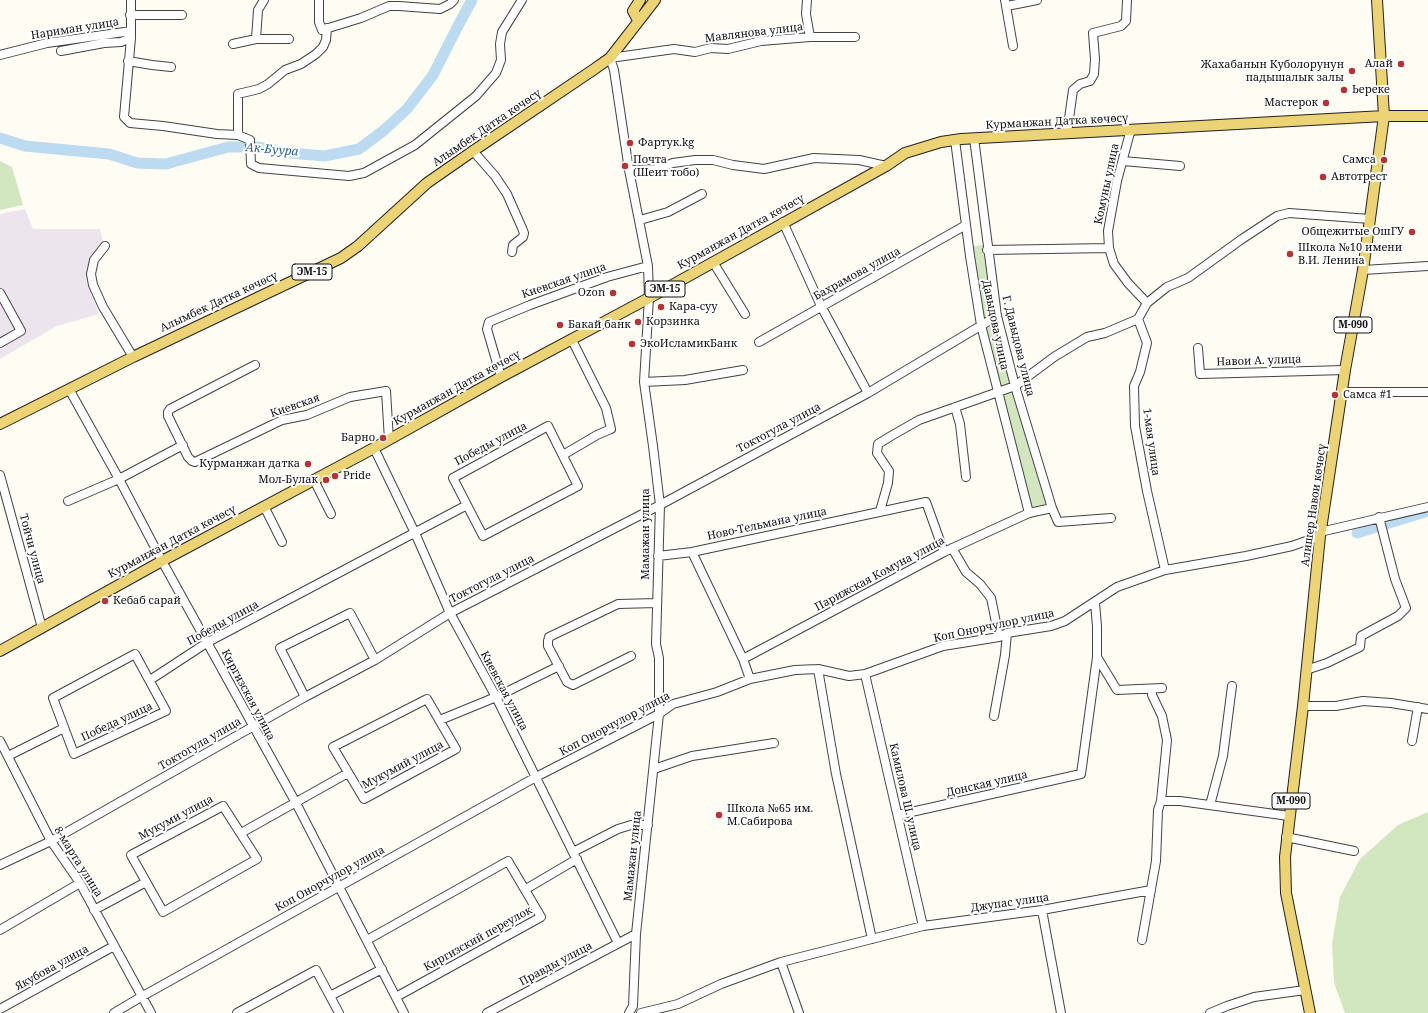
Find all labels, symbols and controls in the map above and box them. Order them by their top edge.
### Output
street label: Нариман улица [30,16,120,42]
street label: Мавлянова улица [704,20,804,46]
place label: Алай [1365,57,1393,71]
place label: Жахабанын Куболорунун падышалык залы [1201,58,1344,84]
marker: Алай [1396,59,1406,69]
marker: Жахабанын Куболорунун падышалык залы [1347,66,1357,76]
place label: Ьереке [1352,83,1390,97]
marker: Ьереке [1339,85,1349,95]
street label: Алымбек Датка көчөсү [430,87,544,169]
place label: Мастерок [1264,96,1318,110]
marker: Мастерок [1321,98,1331,108]
street label: Курманжан Датка көчөсү [985,112,1129,132]
place label: Фартук.kg [638,136,694,150]
marker: Фартук.kg [625,138,635,148]
water label: Ак-Буура [245,141,299,159]
street label: Комуны улица [1092,142,1122,226]
place label: Почта (Шеит тобо) [633,153,699,179]
place label: Самса [1342,153,1376,167]
marker: Самса [1379,155,1389,165]
marker: Почта (Шеит тобо) [620,161,630,171]
place label: Автотрест [1331,170,1387,184]
marker: Автотрест [1318,172,1328,182]
street label: Курманжан Датка көчөсү [675,192,807,272]
place label: Общежитые ОшГУ [1302,225,1404,239]
marker: Общежитые ОшГУ [1407,227,1417,237]
place label: Школа №10 имени В.И. Ленина [1298,241,1402,267]
street label: Бахрамова улица [811,245,903,303]
marker: Школа №10 имени В.И. Ленина [1285,249,1295,259]
street label: Киевская улица [520,260,608,302]
road number: ЭМ-15 [292,264,332,280]
street label: Алымбек Датка көчөсү [158,269,280,335]
street label: Давыдова улица [979,279,1011,371]
road number: ЭМ-15 [645,281,685,297]
place label: Ozon [578,286,605,300]
marker: Ozon [608,288,618,298]
street label: Г. Давыдова улица [999,294,1037,398]
place label: Кара-суу [669,300,718,314]
marker: Кара-суу [656,302,666,312]
place label: Корзинка [646,315,700,329]
marker: Корзинка [633,317,643,327]
road number: М-090 [1334,317,1372,333]
place label: Бакай банк [568,318,631,332]
marker: Бакай банк [555,320,565,330]
place label: ЭкоИсламикБанк [640,337,737,351]
marker: ЭкоИсламикБанк [627,339,637,349]
street label: Курманжан Датка көчөсү [391,348,523,428]
street label: Навои А. улица [1216,353,1302,369]
place label: Самса #1 [1343,388,1392,402]
marker: Самса #1 [1330,390,1340,400]
street label: Киевская [268,391,322,421]
street label: Токтогула улица [735,400,823,456]
street label: 1-мая улица [1140,407,1162,477]
street label: Победы улица [453,419,529,469]
place label: Барно [341,431,375,445]
marker: Барно [378,433,388,443]
street label: Алишер Навои көчөсү [1299,443,1329,567]
place label: Курманжан датка [199,457,300,471]
marker: Курманжан датка [303,459,313,469]
place label: Pride [343,469,371,483]
marker: Pride [330,471,340,481]
place label: Мол-Булак [258,473,318,487]
marker: Мол-Булак [321,475,331,485]
street label: Мамажан улица [639,488,653,580]
street label: Курманжан Датка көчөсү [106,503,238,581]
street label: Ново-Тельмана улица [706,505,828,543]
street label: Тойчи улица [16,513,48,585]
street label: Парижская Комуна улица [813,534,947,614]
street label: Токтогула улица [447,552,537,606]
place label: Кебаб сарай [113,594,181,608]
marker: Кебаб сарай [100,596,110,606]
street label: Победы улица [185,598,261,648]
street label: Коп Онорчулор улица [932,607,1056,645]
street label: Киргизская улица [218,647,278,743]
street label: Киевская улица [477,649,531,733]
street label: Коп Онорчулор улица [557,689,673,759]
street label: Победа улица [79,700,155,744]
street label: Токтогула улица [156,715,244,773]
street label: Мукумий улица [360,738,446,792]
street label: Камилова Ш. улица [886,742,924,852]
street label: Донская улица [945,768,1029,800]
street label: Мукуми улица [136,793,216,843]
road number: М-090 [1272,793,1310,809]
place label: Школа №65 им. М.Сабирова [727,802,813,828]
street label: Мамажан улица [622,810,644,902]
marker: Школа №65 им. М.Сабирова [714,810,724,820]
street label: 8-марта улица [51,824,105,900]
street label: Коп Онорчулор улица [273,843,387,915]
street label: Джупас улица [970,891,1050,915]
street label: Киргизский переулок [422,904,534,974]
street label: Правды улица [517,939,595,989]
street label: Якубова улица [13,942,91,994]

